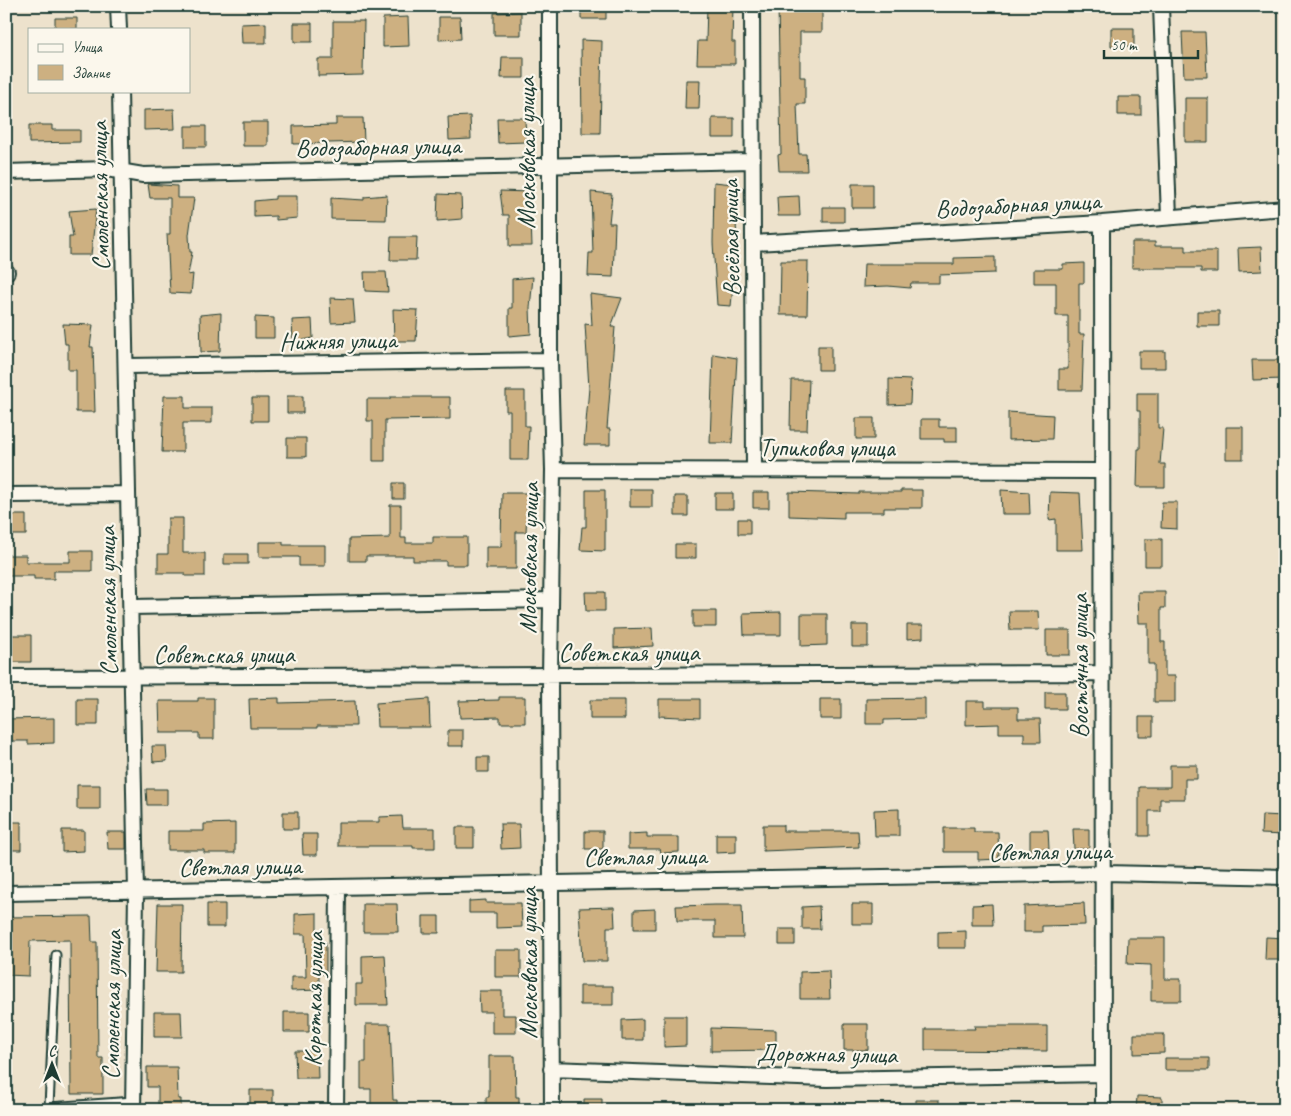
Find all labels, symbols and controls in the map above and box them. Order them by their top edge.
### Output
legend [28,28,190,92]
scale bar [1104,28,1197,60]
text: 50 m [1111,36,1138,55]
text: Улица [72,38,103,57]
text: Здание [72,64,111,83]
street label: Московская улица [511,75,543,229]
street label: Смоленская улица [83,119,117,271]
street label: Водозаборная улица [295,130,464,164]
street label: Весёлая улица [714,177,748,297]
street label: Водозаборная улица [935,185,1104,225]
street label: Нижняя улица [279,324,400,358]
street label: Тупиковая улица [759,432,897,464]
street label: Московская улица [512,480,546,634]
street label: Смоленская улица [91,524,125,676]
street label: Восточная улица [1064,592,1096,738]
street label: Советская улица [558,637,702,669]
street label: Советская улица [153,639,297,671]
street label: Светлая улица [988,835,1115,869]
street label: Светлая улица [583,840,710,874]
street label: Светлая улица [178,850,305,884]
street label: Московская улица [513,885,545,1039]
street label: Смоленская улица [95,928,129,1080]
street label: Короткая улица [297,929,331,1067]
street label: Дорожная улица [757,1037,900,1071]
north arrow [28,1038,78,1088]
text: С [49,1043,58,1060]

